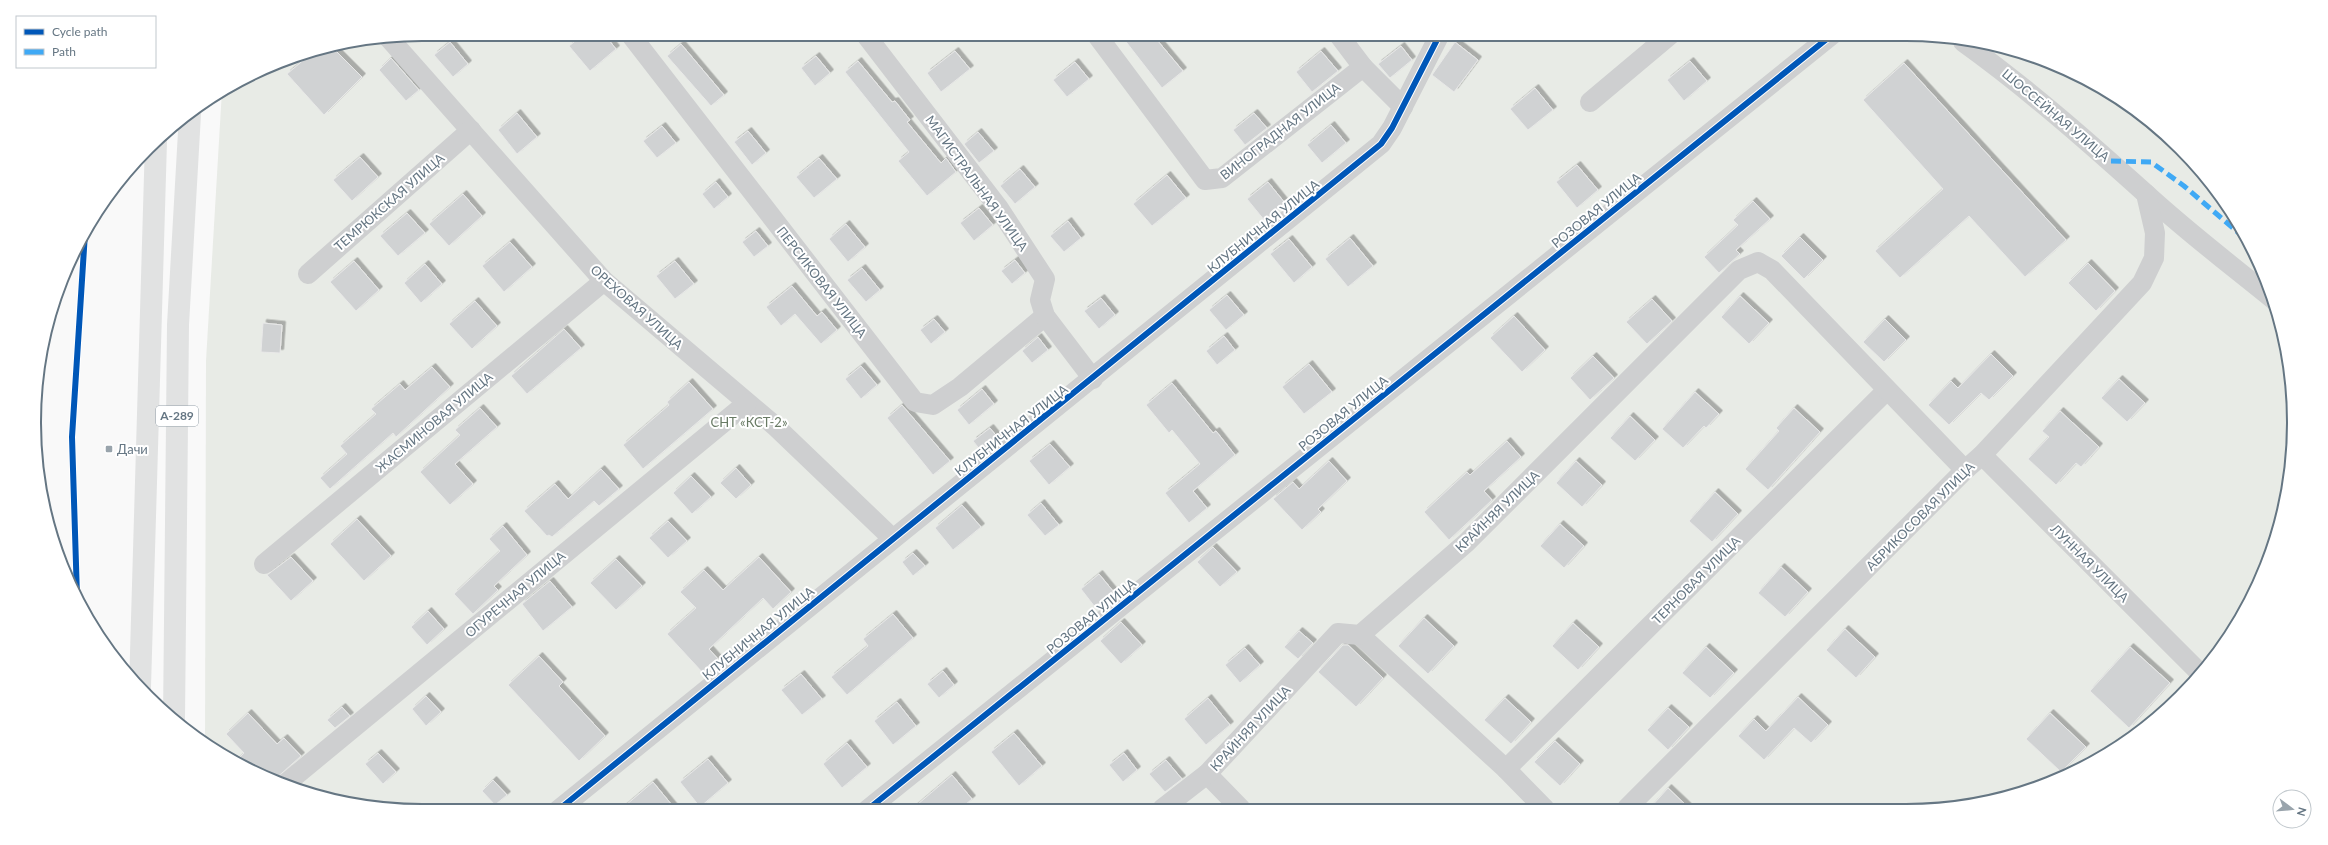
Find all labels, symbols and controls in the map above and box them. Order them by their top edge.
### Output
legend [16,16,156,68]
text: Cycle path [52,24,107,39]
text: Path [52,44,76,59]
street label: ШОССЕЙНАЯ УЛИЦА [1999,65,2113,165]
street label: ВИНОГРАДНАЯ УЛИЦА [1217,79,1344,183]
street label: МАГИСТРАЛЬНАЯ УЛИЦА [922,112,1032,254]
street label: ТЕМРЮКСКАЯ УЛИЦА [331,150,448,254]
street label: РОЗОВАЯ УЛИЦА [1548,169,1644,251]
street label: КЛУБНИЧНАЯ УЛИЦА [1204,176,1322,276]
street label: ПЕРСИКОВАЯ УЛИЦА [774,223,871,341]
street label: ОРЕХОВАЯ УЛИЦА [587,261,687,353]
street label: ЖАСМИНОВАЯ УЛИЦА [372,368,496,476]
street label: РОЗОВАЯ УЛИЦА [1295,372,1391,454]
street label: КЛУБНИЧНАЯ УЛИЦА [951,381,1071,479]
road number: А-289 [156,406,198,426]
park label: СНТ «КСТ-2» [711,414,788,430]
place label: Дачи [117,441,148,457]
marker: Дачи [104,444,114,454]
street label: АБРИКОСОВАЯ УЛИЦА [1862,458,1978,574]
street label: КРАЙНЯЯ УЛИЦА [1452,467,1543,555]
street label: ЛУННАЯ УЛИЦА [2047,520,2133,606]
street label: ТЕРНОВАЯ УЛИЦА [1649,532,1744,627]
street label: ОГУРЕЧНАЯ УЛИЦА [462,547,568,641]
street label: РОЗОВАЯ УЛИЦА [1043,575,1139,657]
street label: КЛУБНИЧНАЯ УЛИЦА [699,583,817,683]
street label: КРАЙНЯЯ УЛИЦА [1206,682,1294,774]
north arrow [2272,789,2312,829]
text: N [2295,806,2310,818]

